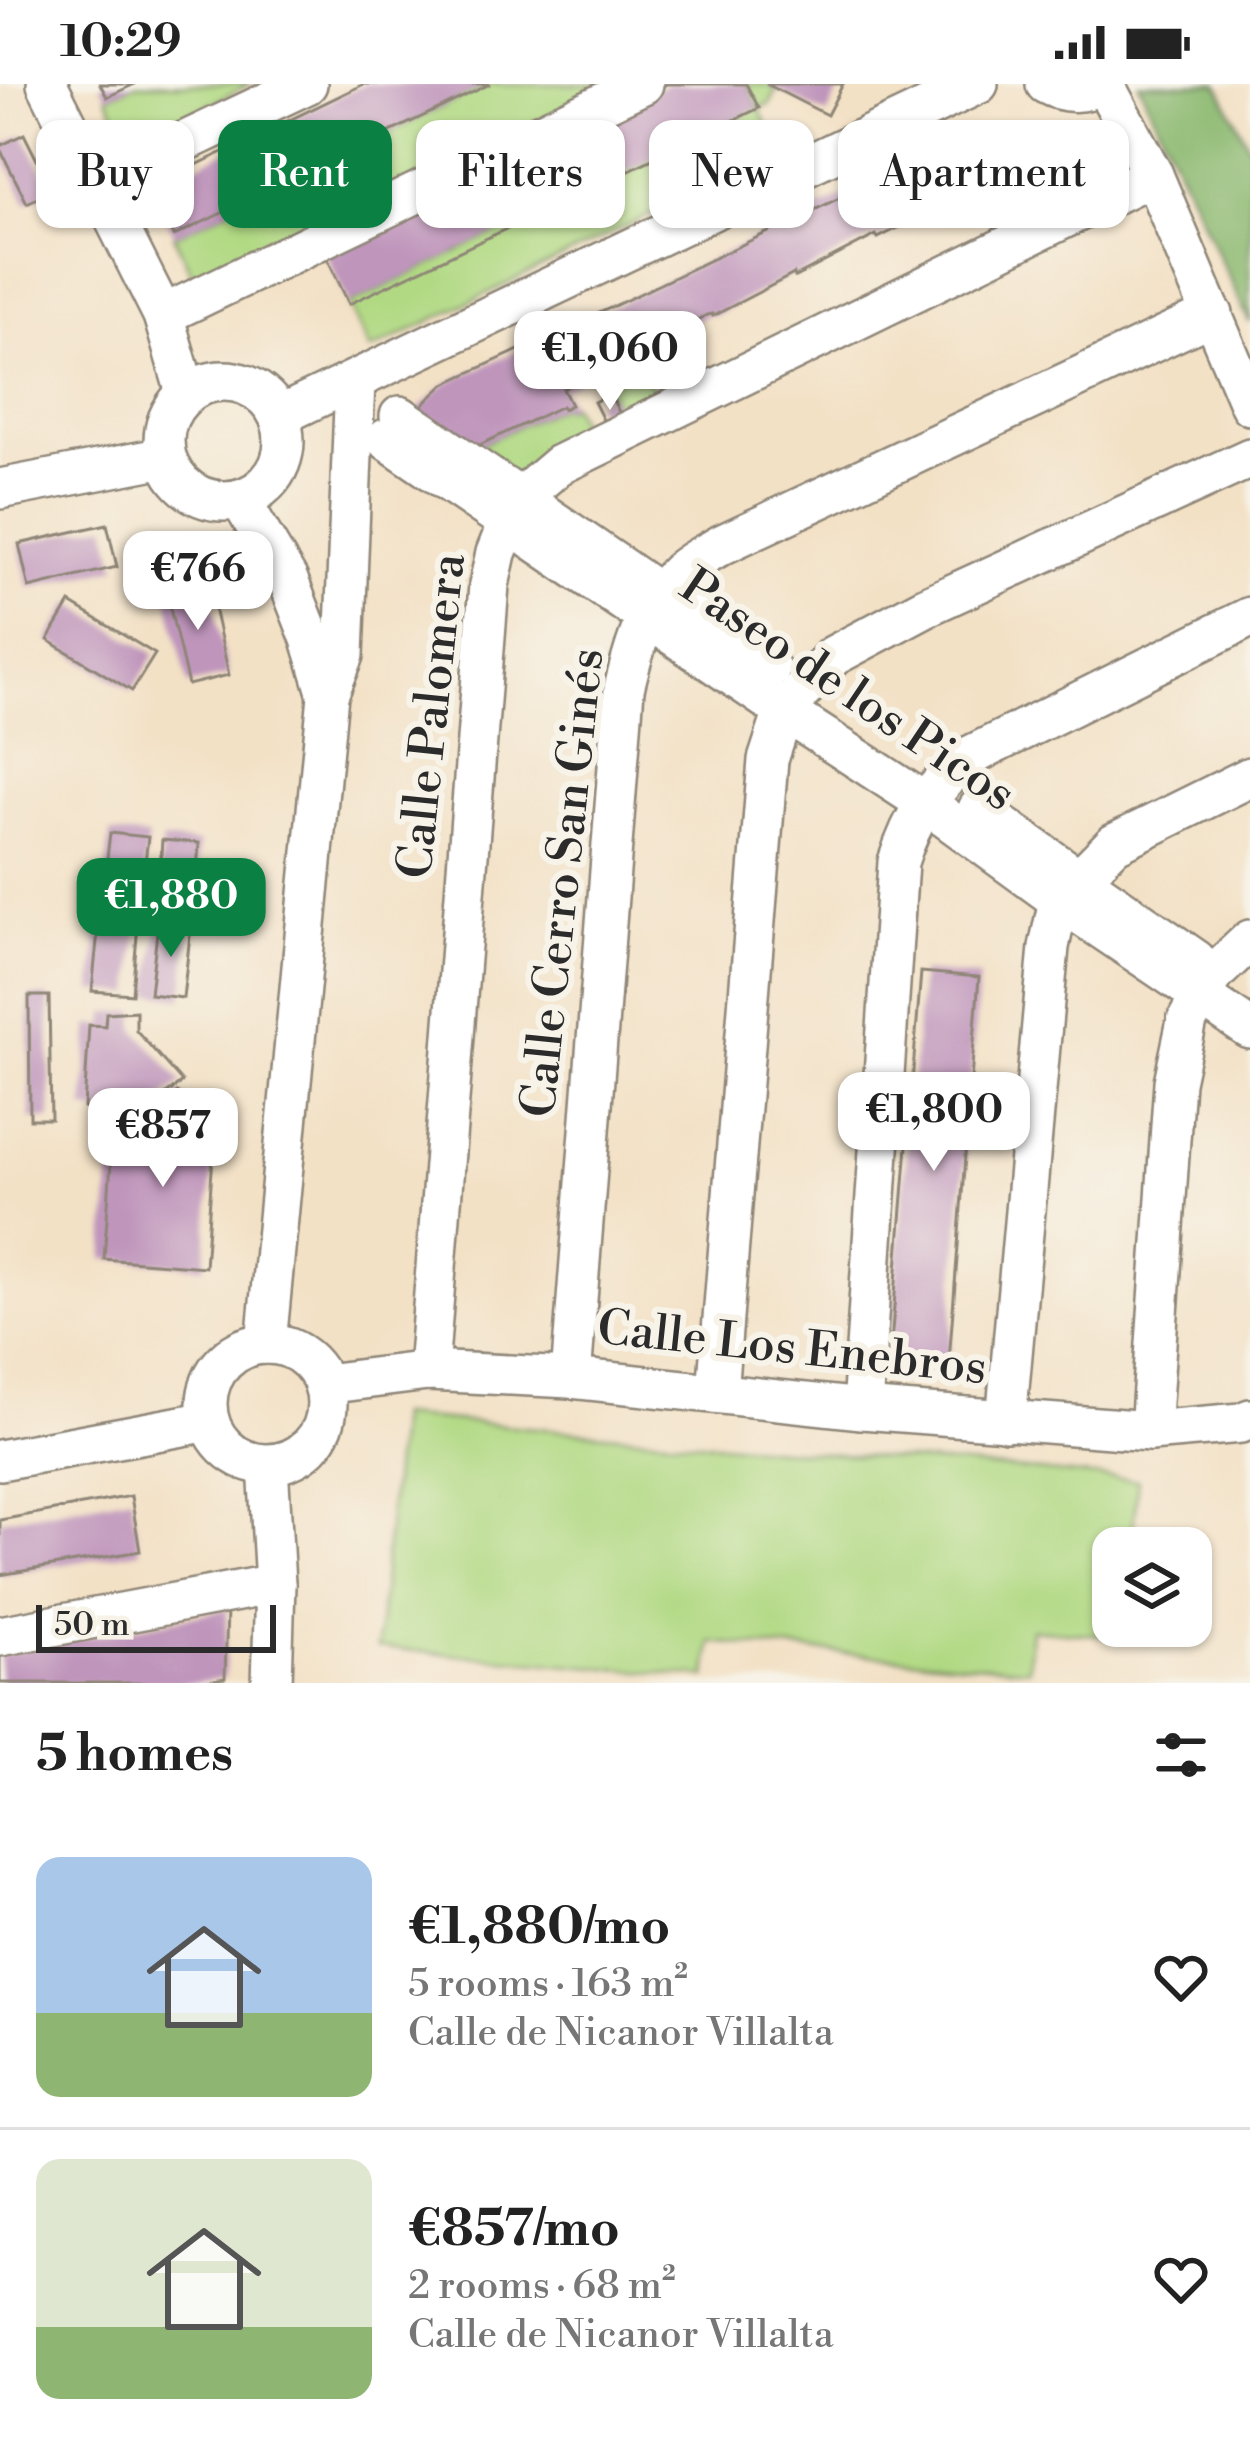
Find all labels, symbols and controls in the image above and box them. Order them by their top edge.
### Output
text: 10:29 [60,14,182,71]
chip: Buy [36,120,194,228]
chip: Rent [218,120,392,228]
chip: Filters [416,120,625,228]
chip: New [649,120,814,228]
chip: Apartment [838,120,1129,228]
pin: €1,060 [512,311,708,413]
text: €1,060 [541,325,679,374]
pin: €766 [127,531,269,633]
text: €766 [150,545,246,594]
street label: Calle Palomera [386,550,480,882]
street label: Paseo de los Picos [668,557,1026,825]
street label: Calle Cerro San Ginés [510,646,618,1120]
pin: €1,880 [73,858,269,960]
text: €1,880 [104,872,238,921]
pin: €1,800 [836,1072,1032,1174]
text: €1,800 [865,1086,1003,1135]
pin: €857 [92,1088,234,1190]
text: €857 [115,1102,211,1151]
street label: Calle Los Enebros [594,1299,990,1399]
map controls [1092,1527,1212,1647]
button: layers [1092,1527,1212,1647]
scale bar [36,1599,276,1652]
text: 50 m [54,1605,130,1646]
icon: filters [1148,1722,1214,1788]
text: 5 homes [36,1723,233,1787]
text: €1,880/mo [408,1896,670,1960]
icon: home [132,1905,276,2049]
icon: heart [1148,1944,1214,2010]
text: 5 rooms · 163 m² [408,1960,688,2009]
text: Calle de Nicanor Villalta [408,2009,834,2058]
text: €857/mo [408,2198,620,2262]
icon: home [132,2207,276,2351]
icon: heart [1148,2246,1214,2312]
text: 2 rooms · 68 m² [408,2262,676,2311]
text: Calle de Nicanor Villalta [408,2311,834,2360]

